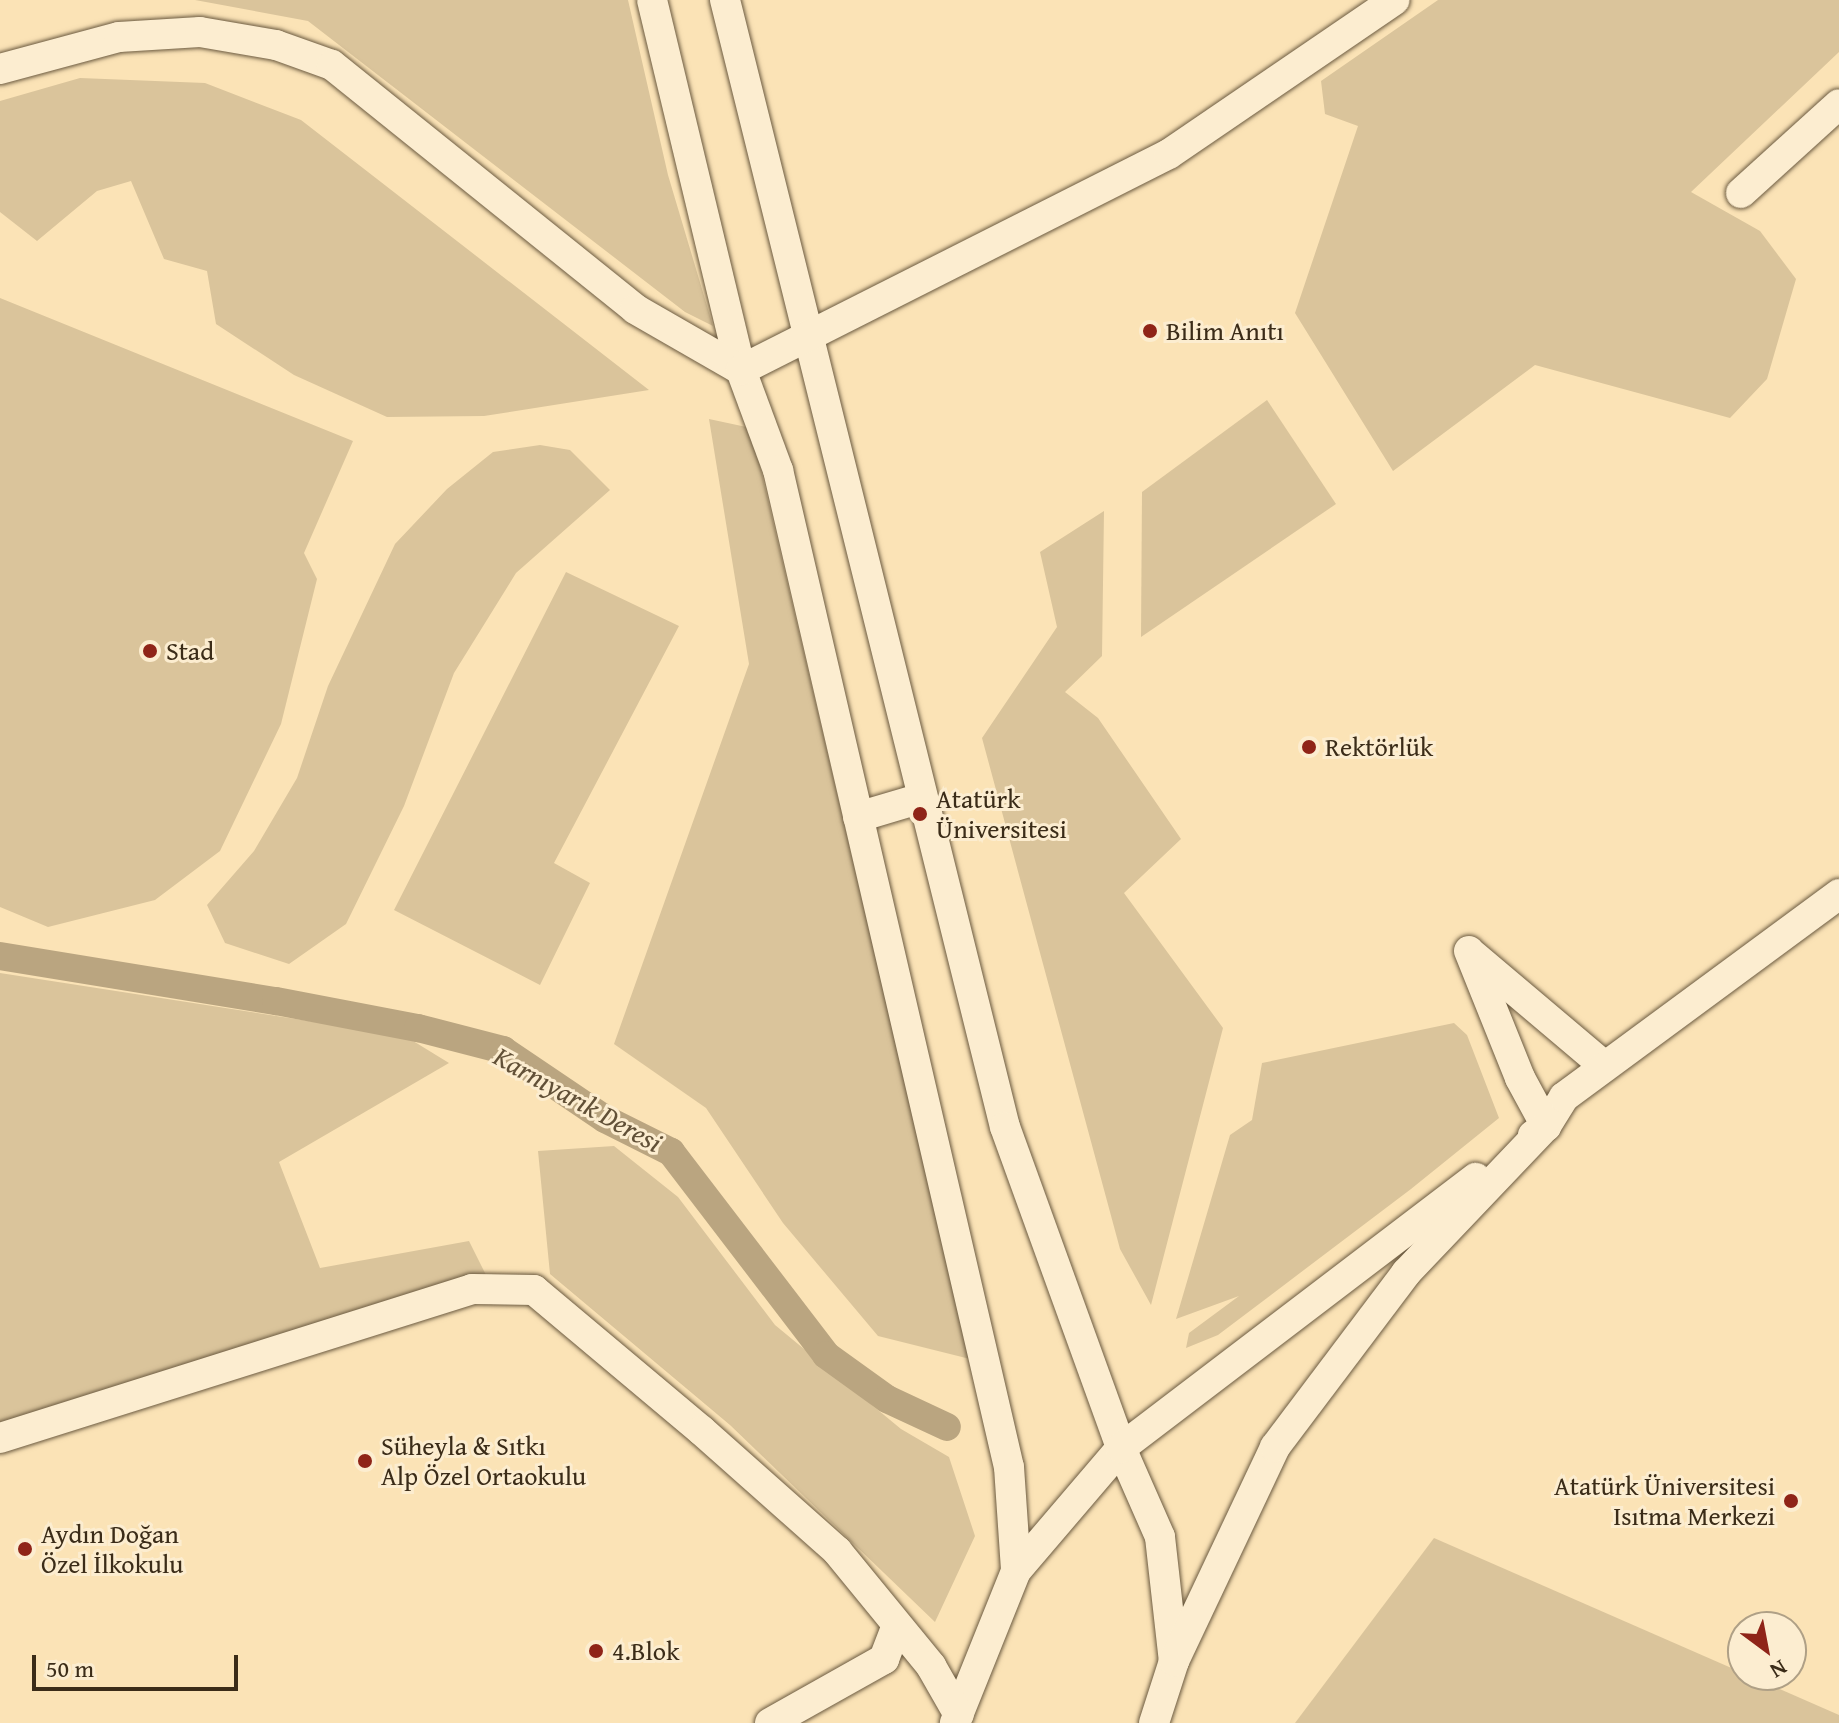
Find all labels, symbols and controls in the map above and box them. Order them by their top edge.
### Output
place label: Bilim Anıtı [1166,315,1284,347]
marker: Bilim Anıtı [1141,322,1159,340]
place label: Stad [166,635,214,667]
marker: Stad [141,642,159,660]
place label: Rektörlük [1325,731,1433,763]
marker: Rektörlük [1300,738,1318,756]
place label: Atatürk Üniversitesi [936,783,1067,844]
marker: Atatürk Üniversitesi [911,805,929,823]
water label: Karnıyarık Deresi [488,1039,668,1159]
place label: Süheyla & Sıtkı Alp Özel Ortaokulu [381,1430,586,1492]
marker: Süheyla & Sıtkı Alp Özel Ortaokulu [356,1452,374,1470]
place label: Atatürk Üniversitesi Isıtma Merkezi [1554,1470,1775,1532]
marker: Atatürk Üniversitesi Isıtma Merkezi [1782,1492,1800,1510]
place label: Aydın Doğan Özel İlkokulu [41,1518,183,1580]
marker: Aydın Doğan Özel İlkokulu [16,1540,34,1558]
north arrow [1727,1611,1807,1691]
place label: 4.Blok [612,1635,679,1667]
scale bar [36,1639,242,1689]
marker: 4.Blok [587,1642,605,1660]
text: 50 m [46,1651,94,1686]
text: N [1764,1652,1793,1687]

